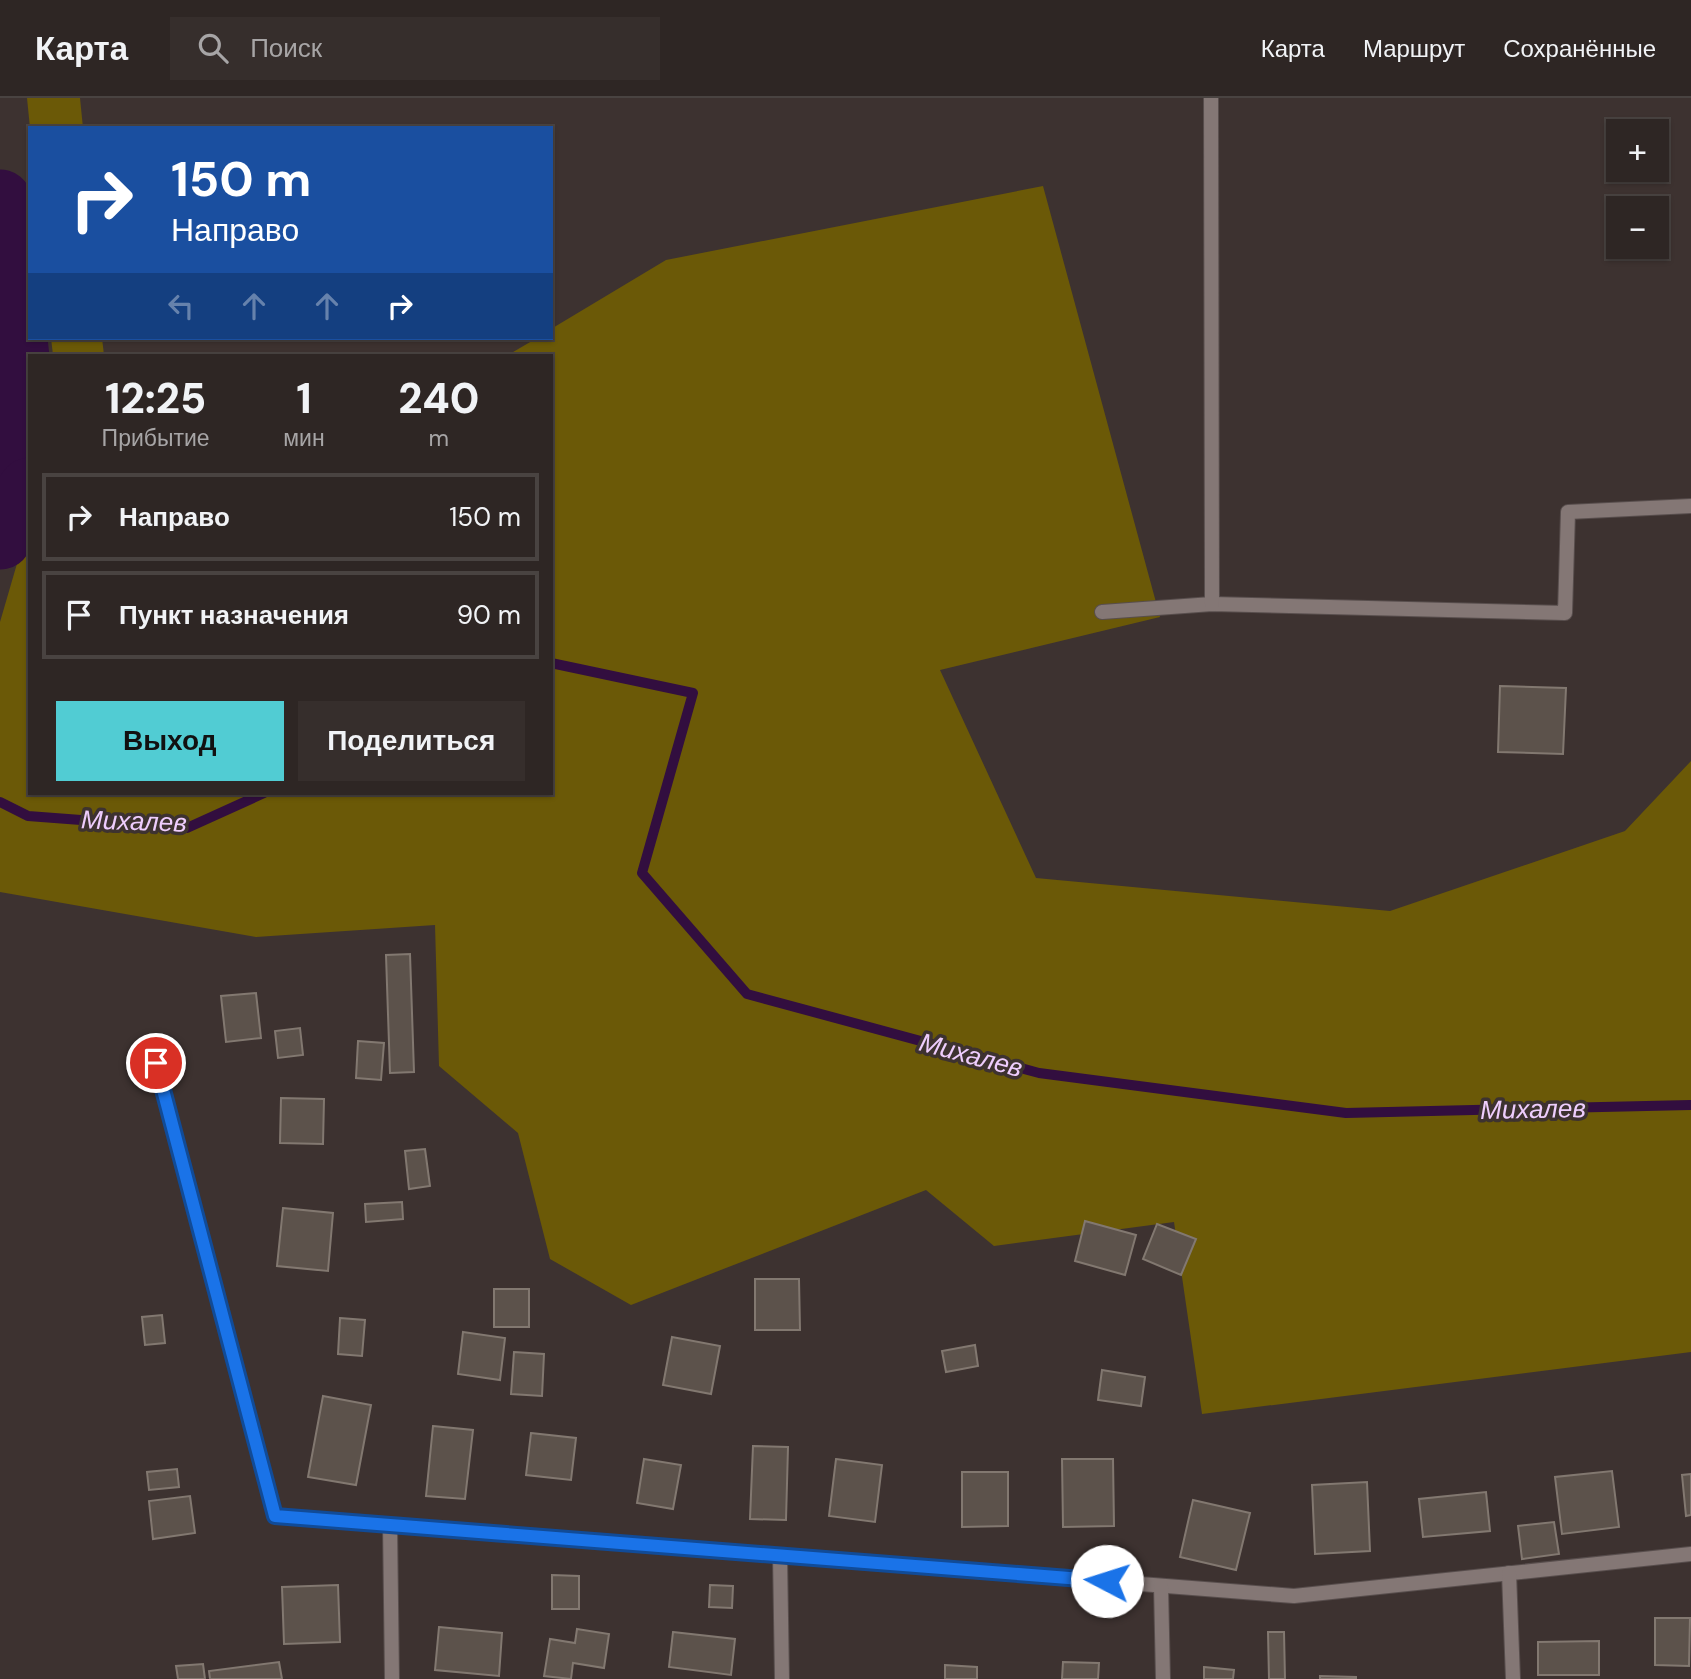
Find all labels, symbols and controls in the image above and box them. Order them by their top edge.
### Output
search box [170,17,660,80]
text: Карта [35,27,128,70]
icon: search [194,29,232,67]
text: Поиск [250,31,322,65]
text: Карта [1261,33,1325,64]
text: Маршрут [1363,33,1465,64]
text: Сохранённые [1503,33,1656,64]
map controls [1606,119,1669,259]
button: + [1606,119,1669,182]
text: 150 m [171,147,311,211]
icon: right [56,154,147,245]
button: − [1606,196,1669,259]
text: Направо [171,209,299,251]
icon: left [162,287,200,325]
icon: ahead [235,287,273,325]
icon: ahead [308,287,346,325]
icon: right [381,287,419,325]
text: 12:25 [105,371,206,426]
text: 1 [296,371,312,426]
text: 240 [398,371,479,426]
text: Прибытие [102,423,210,453]
text: мин [283,423,325,453]
text: m [429,423,449,453]
icon: right [60,498,98,536]
text: Направо [119,500,230,534]
text: 150 m [449,500,521,534]
icon: arrive [60,596,98,634]
text: Пункт назначения [119,598,349,632]
text: 90 m [457,598,521,632]
button: Выход [56,701,284,781]
button: Поделиться [298,701,525,781]
water label: Михалев [81,802,187,840]
water label: Михалев [916,1025,1026,1085]
pin [126,1033,186,1093]
icon: arrive [137,1044,175,1082]
water label: Михалев [1480,1091,1586,1127]
position arrow [1070,1544,1144,1618]

